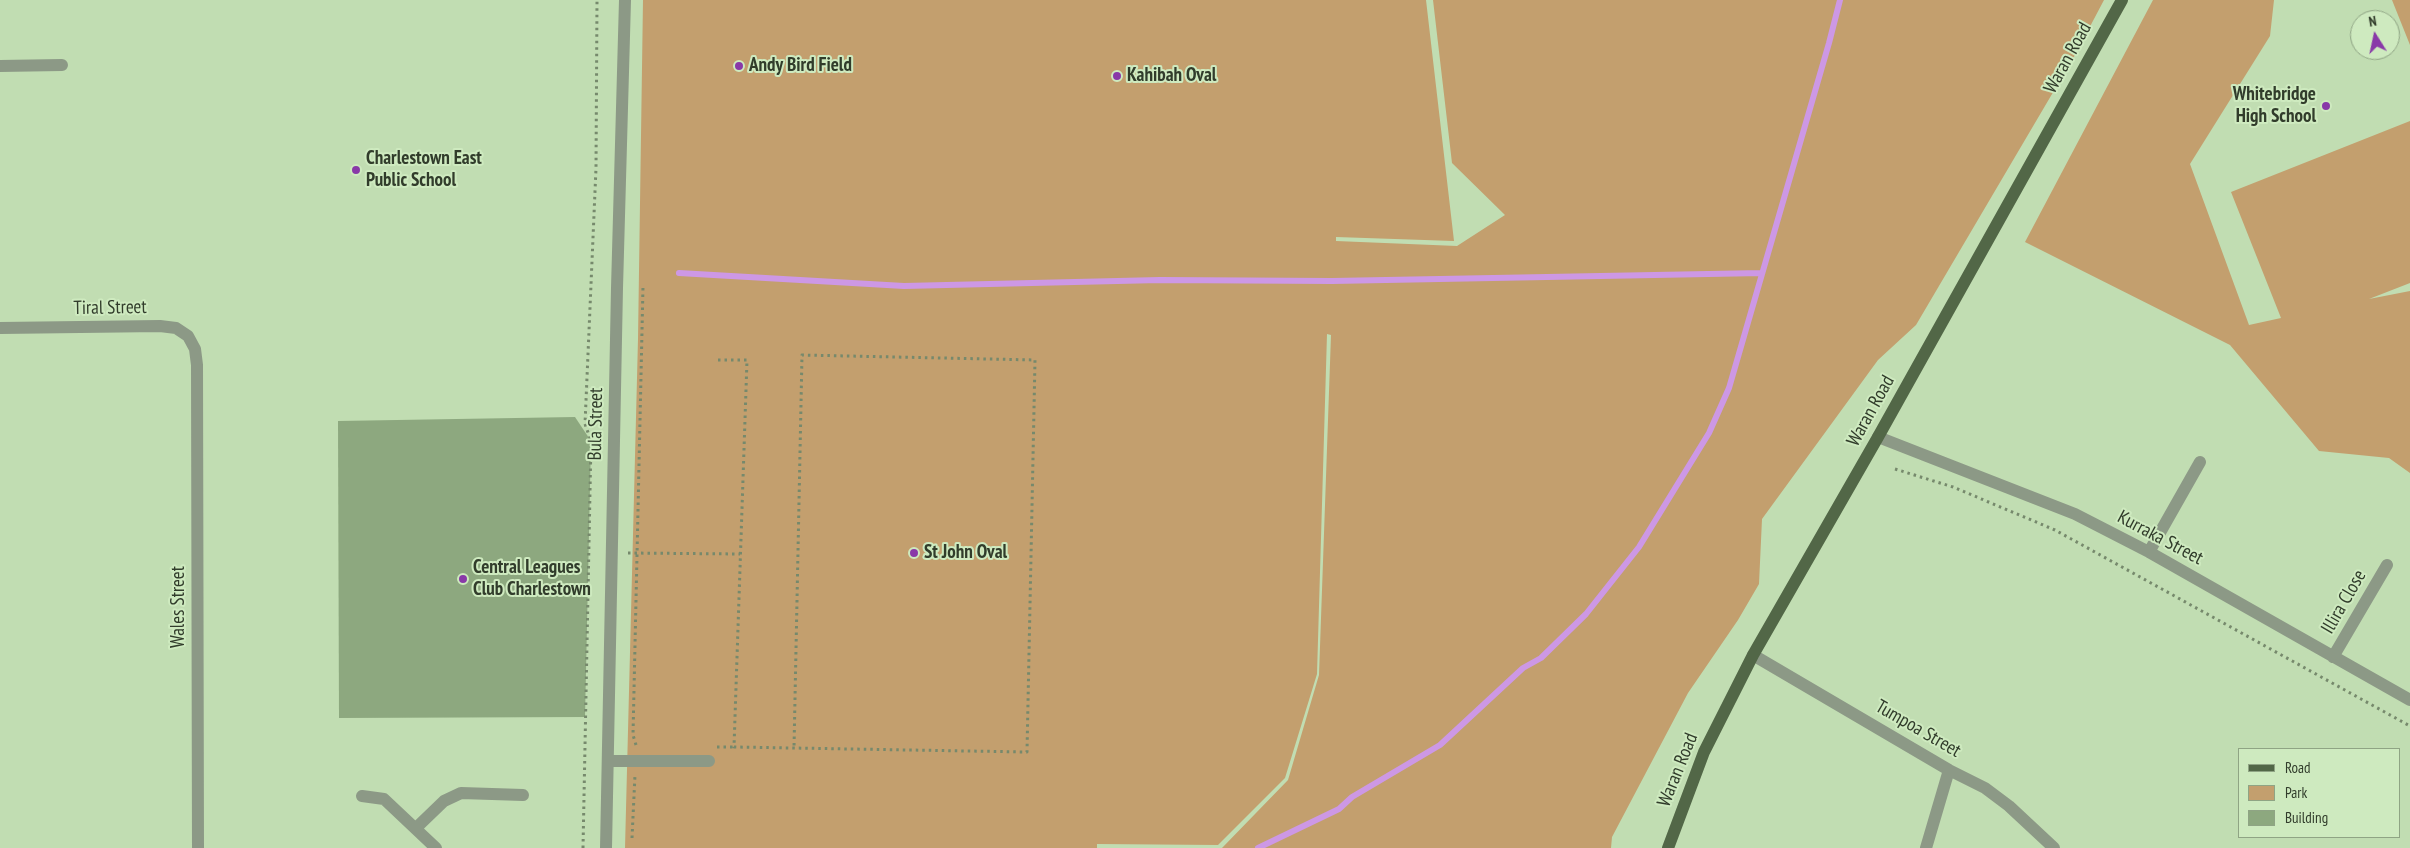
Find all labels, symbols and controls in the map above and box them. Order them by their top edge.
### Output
north arrow [2350,10,2400,60]
text: N [2367,12,2378,31]
street label: Waran Road [2039,19,2097,97]
place label: Andy Bird Field [749,55,852,77]
marker: Andy Bird Field [733,60,745,72]
place label: Kahibah Oval [1127,65,1216,87]
marker: Kahibah Oval [1111,70,1123,82]
place label: Whitebridge High School [2233,84,2316,128]
marker: Whitebridge High School [2320,100,2332,112]
place label: Charlestown East Public School [366,148,482,192]
marker: Charlestown East Public School [350,164,362,176]
street label: Tiral Street [73,296,147,320]
street label: Waran Road [1842,372,1900,450]
street label: Bula Street [584,388,608,460]
street label: Kurraka Street [2113,506,2207,570]
place label: St John Oval [924,542,1007,564]
marker: St John Oval [908,547,920,559]
place label: Central Leagues Club Charlestown [473,557,591,601]
street label: Wales Street [168,566,190,648]
street label: Illira Close [2317,566,2371,638]
marker: Central Leagues Club Charlestown [457,573,469,585]
street label: Tumpoa Street [1871,695,1965,763]
street label: Waran Road [1653,730,1703,810]
legend [2238,748,2400,838]
text: Road [2285,758,2311,777]
text: Park [2285,783,2307,802]
text: Building [2285,808,2328,827]

